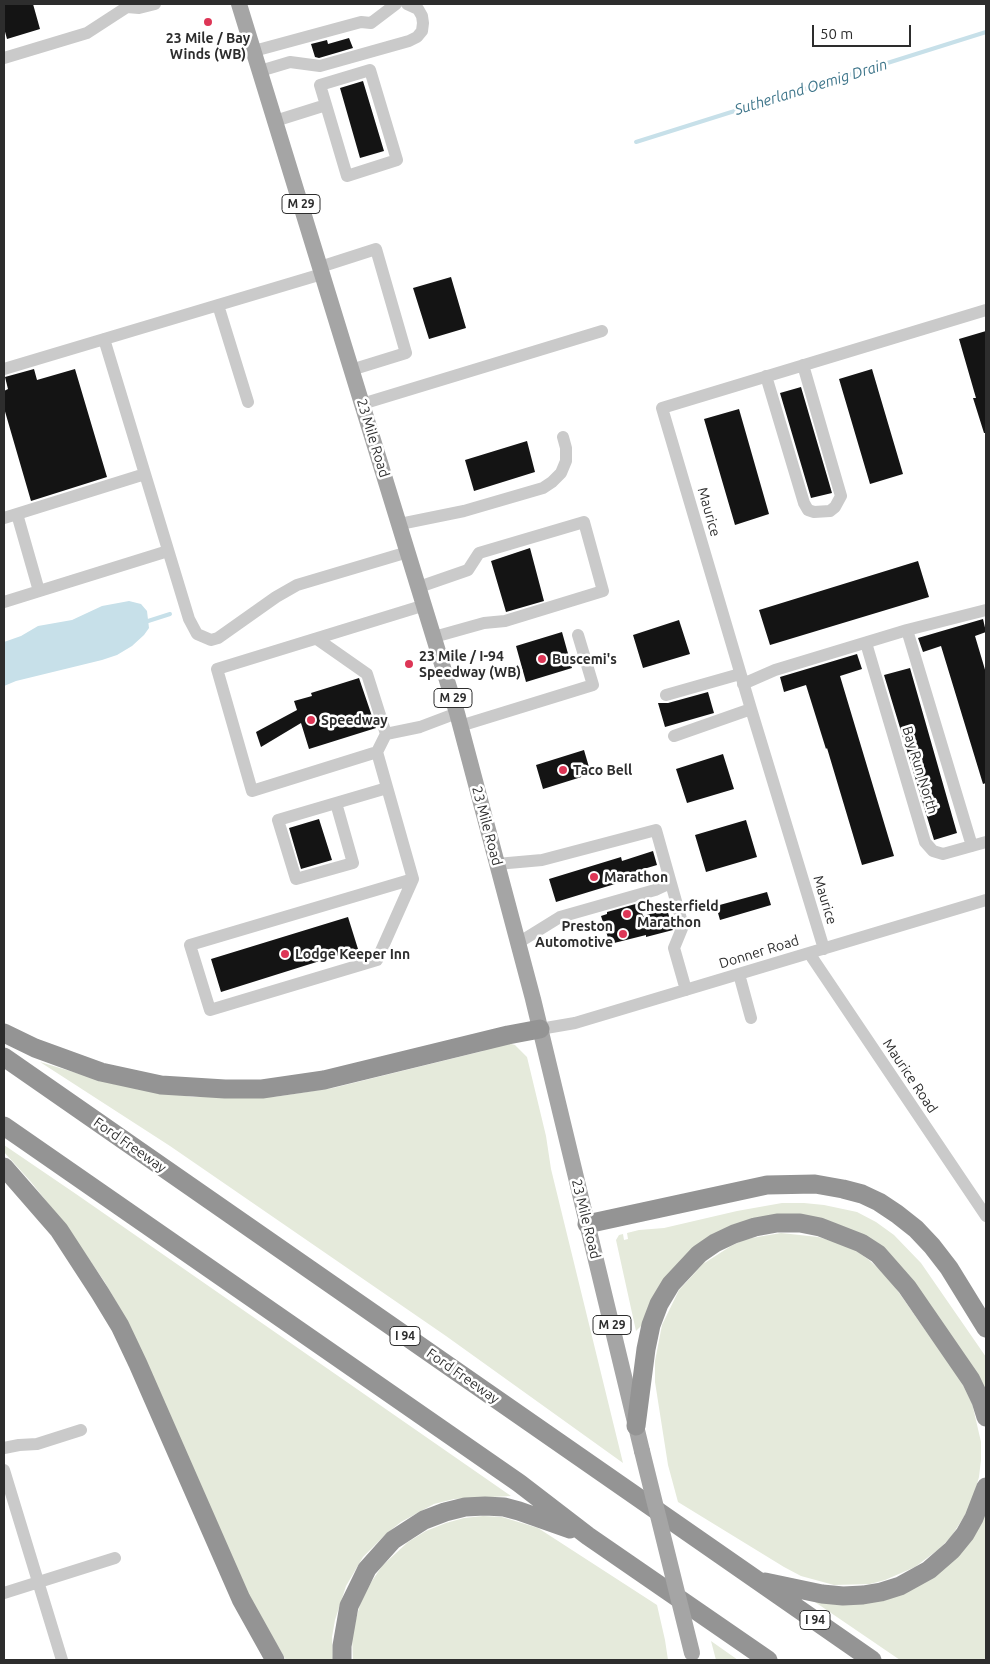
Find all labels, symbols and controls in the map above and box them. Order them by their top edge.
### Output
scale bar [815,15,914,47]
marker: 23 Mile / Bay Winds (WB) [202,16,214,28]
text: 50 m [820,25,853,42]
place label: 23 Mile / Bay Winds (WB) [166,30,250,62]
water label: Sutherland Oemig Drain [732,55,890,119]
road number: M 29 [282,194,320,213]
street label: 23 Mile Road [353,397,393,479]
street label: Maurice [694,486,724,538]
place label: 23 Mile / I-94 Speedway (WB) [419,648,521,680]
place label: Buscemi's [552,651,617,667]
marker: Buscemi's [536,653,548,665]
marker: 23 Mile / I-94 Speedway (WB) [403,658,415,670]
road number: M 29 [434,688,472,708]
place label: Speedway [321,712,388,728]
marker: Speedway [305,714,317,726]
street label: Bay Run North [899,724,941,816]
place label: Taco Bell [573,762,632,778]
marker: Taco Bell [557,764,569,776]
street label: 23 Mile Road [468,784,506,868]
place label: Marathon [604,869,668,885]
marker: Marathon [588,871,600,883]
street label: Maurice [810,874,840,926]
place label: Chesterfield Marathon [637,898,719,930]
marker: Chesterfield Marathon [621,908,633,920]
place label: Preston Automotive [535,918,613,950]
marker: Preston Automotive [617,928,629,940]
street label: Donner Road [717,932,801,972]
place label: Lodge Keeper Inn [295,946,410,962]
marker: Lodge Keeper Inn [279,948,291,960]
street label: Maurice Road [879,1036,941,1116]
street label: Ford Freeway [90,1114,170,1176]
street label: 23 Mile Road [568,1177,604,1261]
road number: M 29 [593,1316,631,1334]
road number: I 94 [390,1326,420,1345]
street label: Ford Freeway [423,1345,503,1407]
road number: I 94 [800,1610,830,1630]

